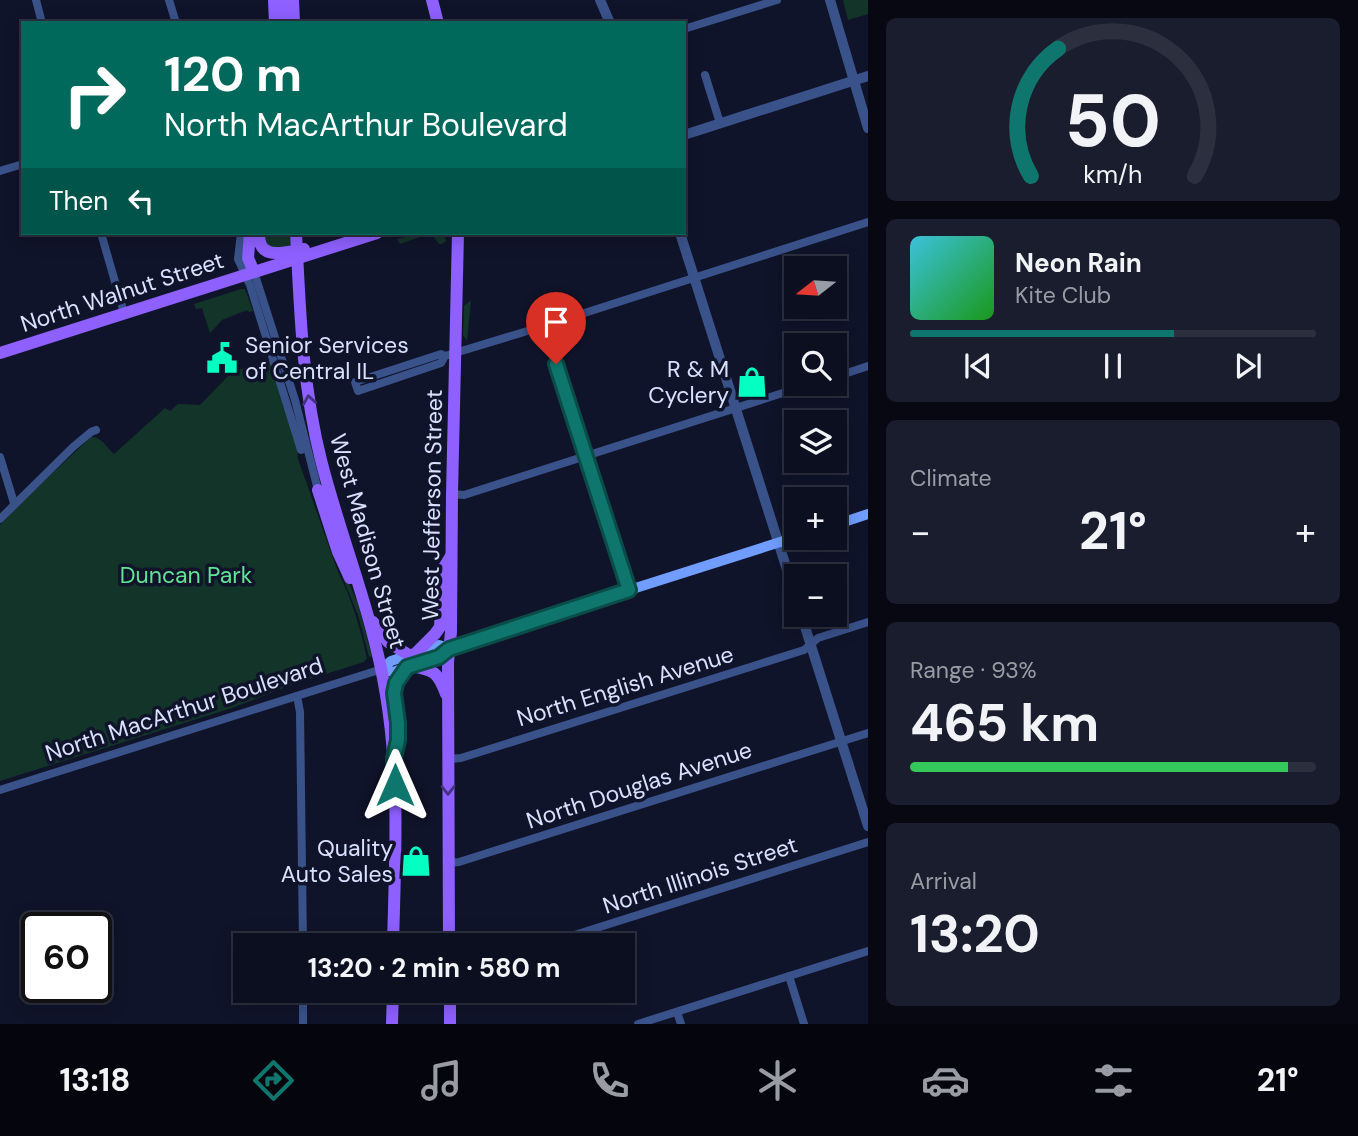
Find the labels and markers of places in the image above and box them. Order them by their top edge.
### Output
pin [526,292,586,364]
place label: Senior Services of Central IL [245,330,409,386]
public building icon: Senior Services of Central IL [205,341,239,375]
place label: R & M Cyclery [648,354,729,410]
shop icon: R & M Cyclery [735,365,769,399]
place label: Quality Auto Sales [281,833,393,889]
shop icon: Quality Auto Sales [399,844,433,878]

